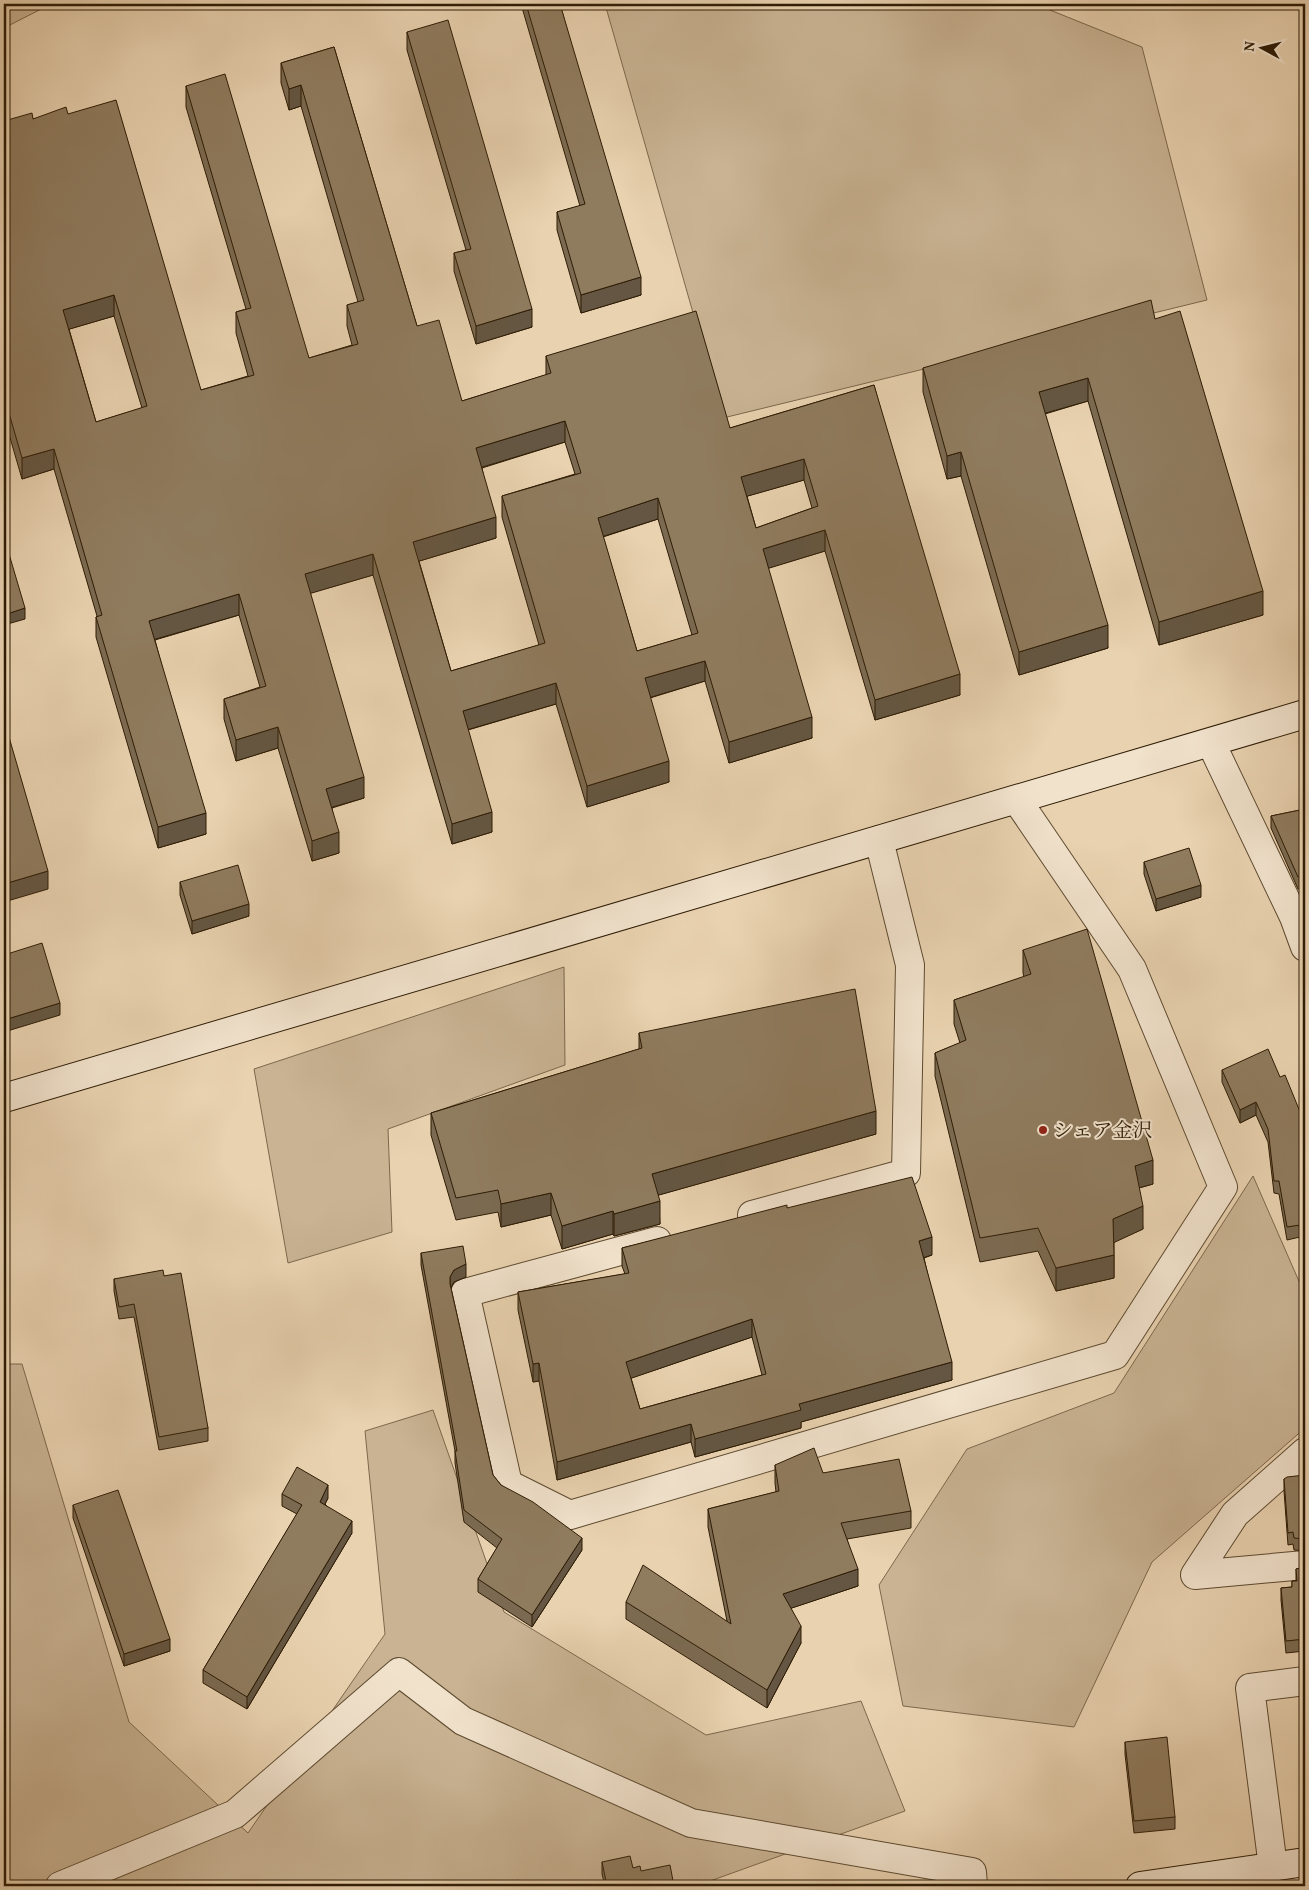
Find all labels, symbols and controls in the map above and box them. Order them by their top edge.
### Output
north arrow [1236,22,1286,72]
text: N [1241,40,1261,53]
place label: シェア金沢 [1053,1118,1153,1146]
marker: シェア金沢 [1037,1124,1049,1136]

